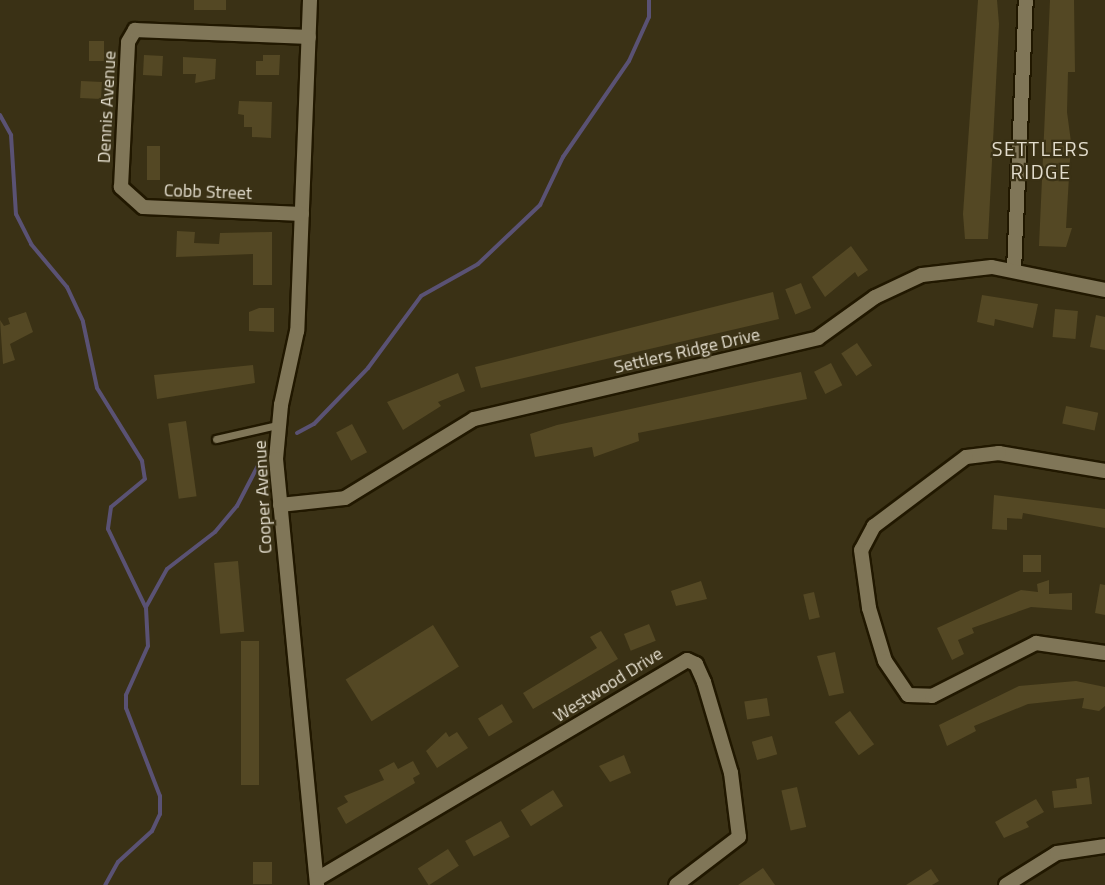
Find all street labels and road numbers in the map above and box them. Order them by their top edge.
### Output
street label: Dennis Avenue [93,50,121,164]
street label: Cobb Street [163,180,253,204]
street label: Settlers Ridge Drive [612,324,762,378]
street label: Cooper Avenue [249,440,277,554]
street label: Westwood Drive [549,643,667,727]

